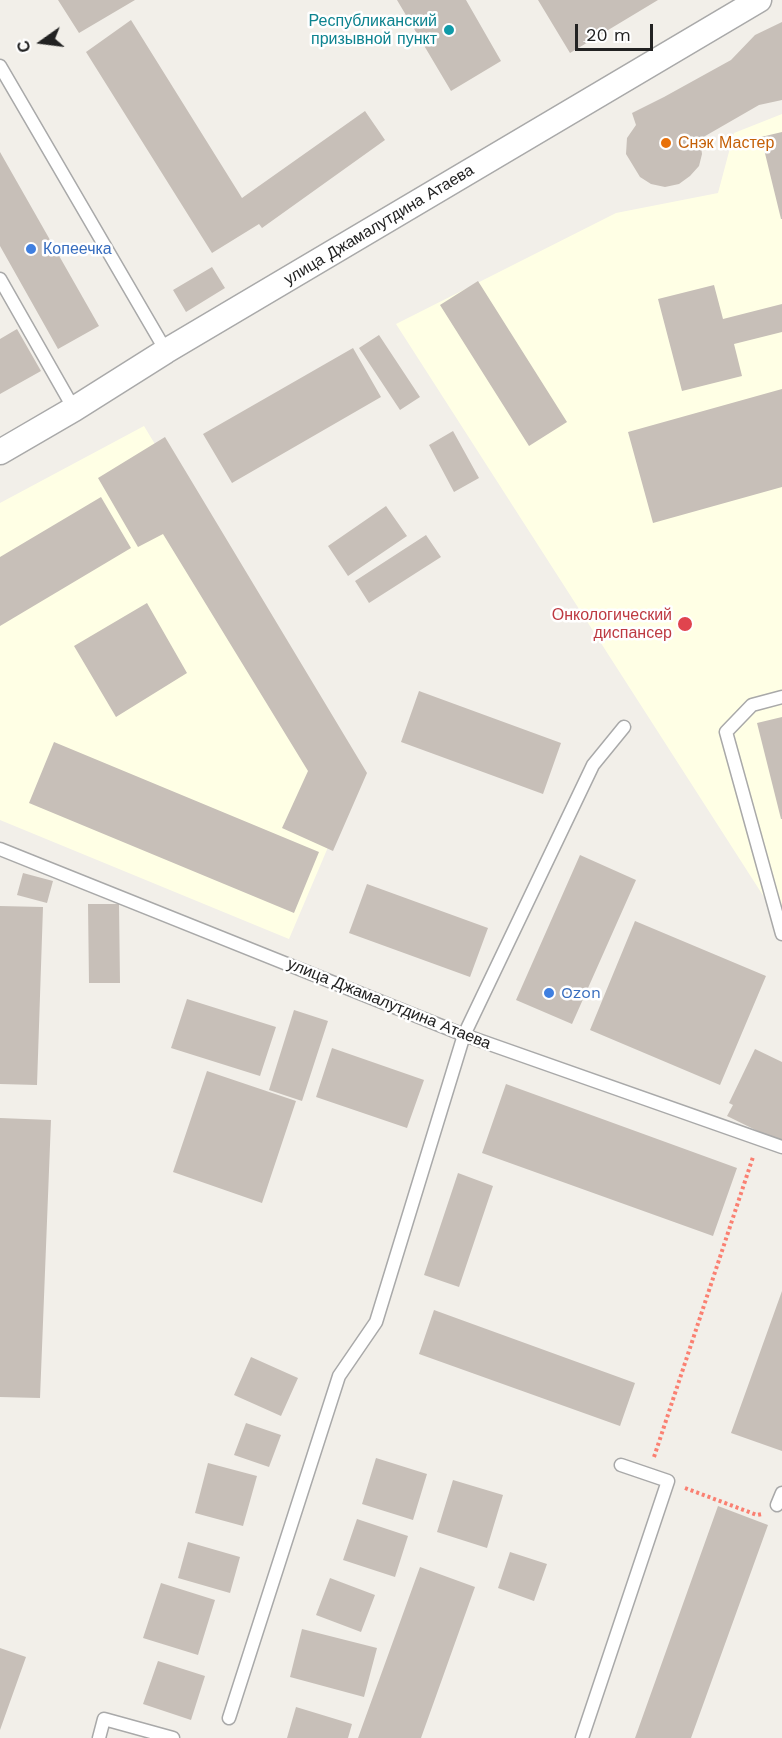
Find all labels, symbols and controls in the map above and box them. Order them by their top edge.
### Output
place label: Республиканский призывной пункт [309,11,437,49]
north arrow [12,12,72,72]
scale bar [578,12,656,50]
marker: Республиканский призывной пункт [442,23,456,37]
text: 20 m [586,24,631,45]
text: С [13,39,35,54]
place label: Снэк Мастер [678,133,774,153]
marker: Снэк Мастер [659,136,673,150]
street label: улица Джамалутдина Атаева [281,161,477,289]
place label: Копеечка [43,239,112,259]
marker: Копеечка [24,242,38,256]
place label: Онкологический диспансер [552,605,672,643]
marker: Онкологический диспансер [676,615,694,633]
street label: улица Джамалутдина Атаева [284,954,494,1054]
place label: Ozon [561,983,601,1003]
marker: Ozon [542,986,556,1000]

